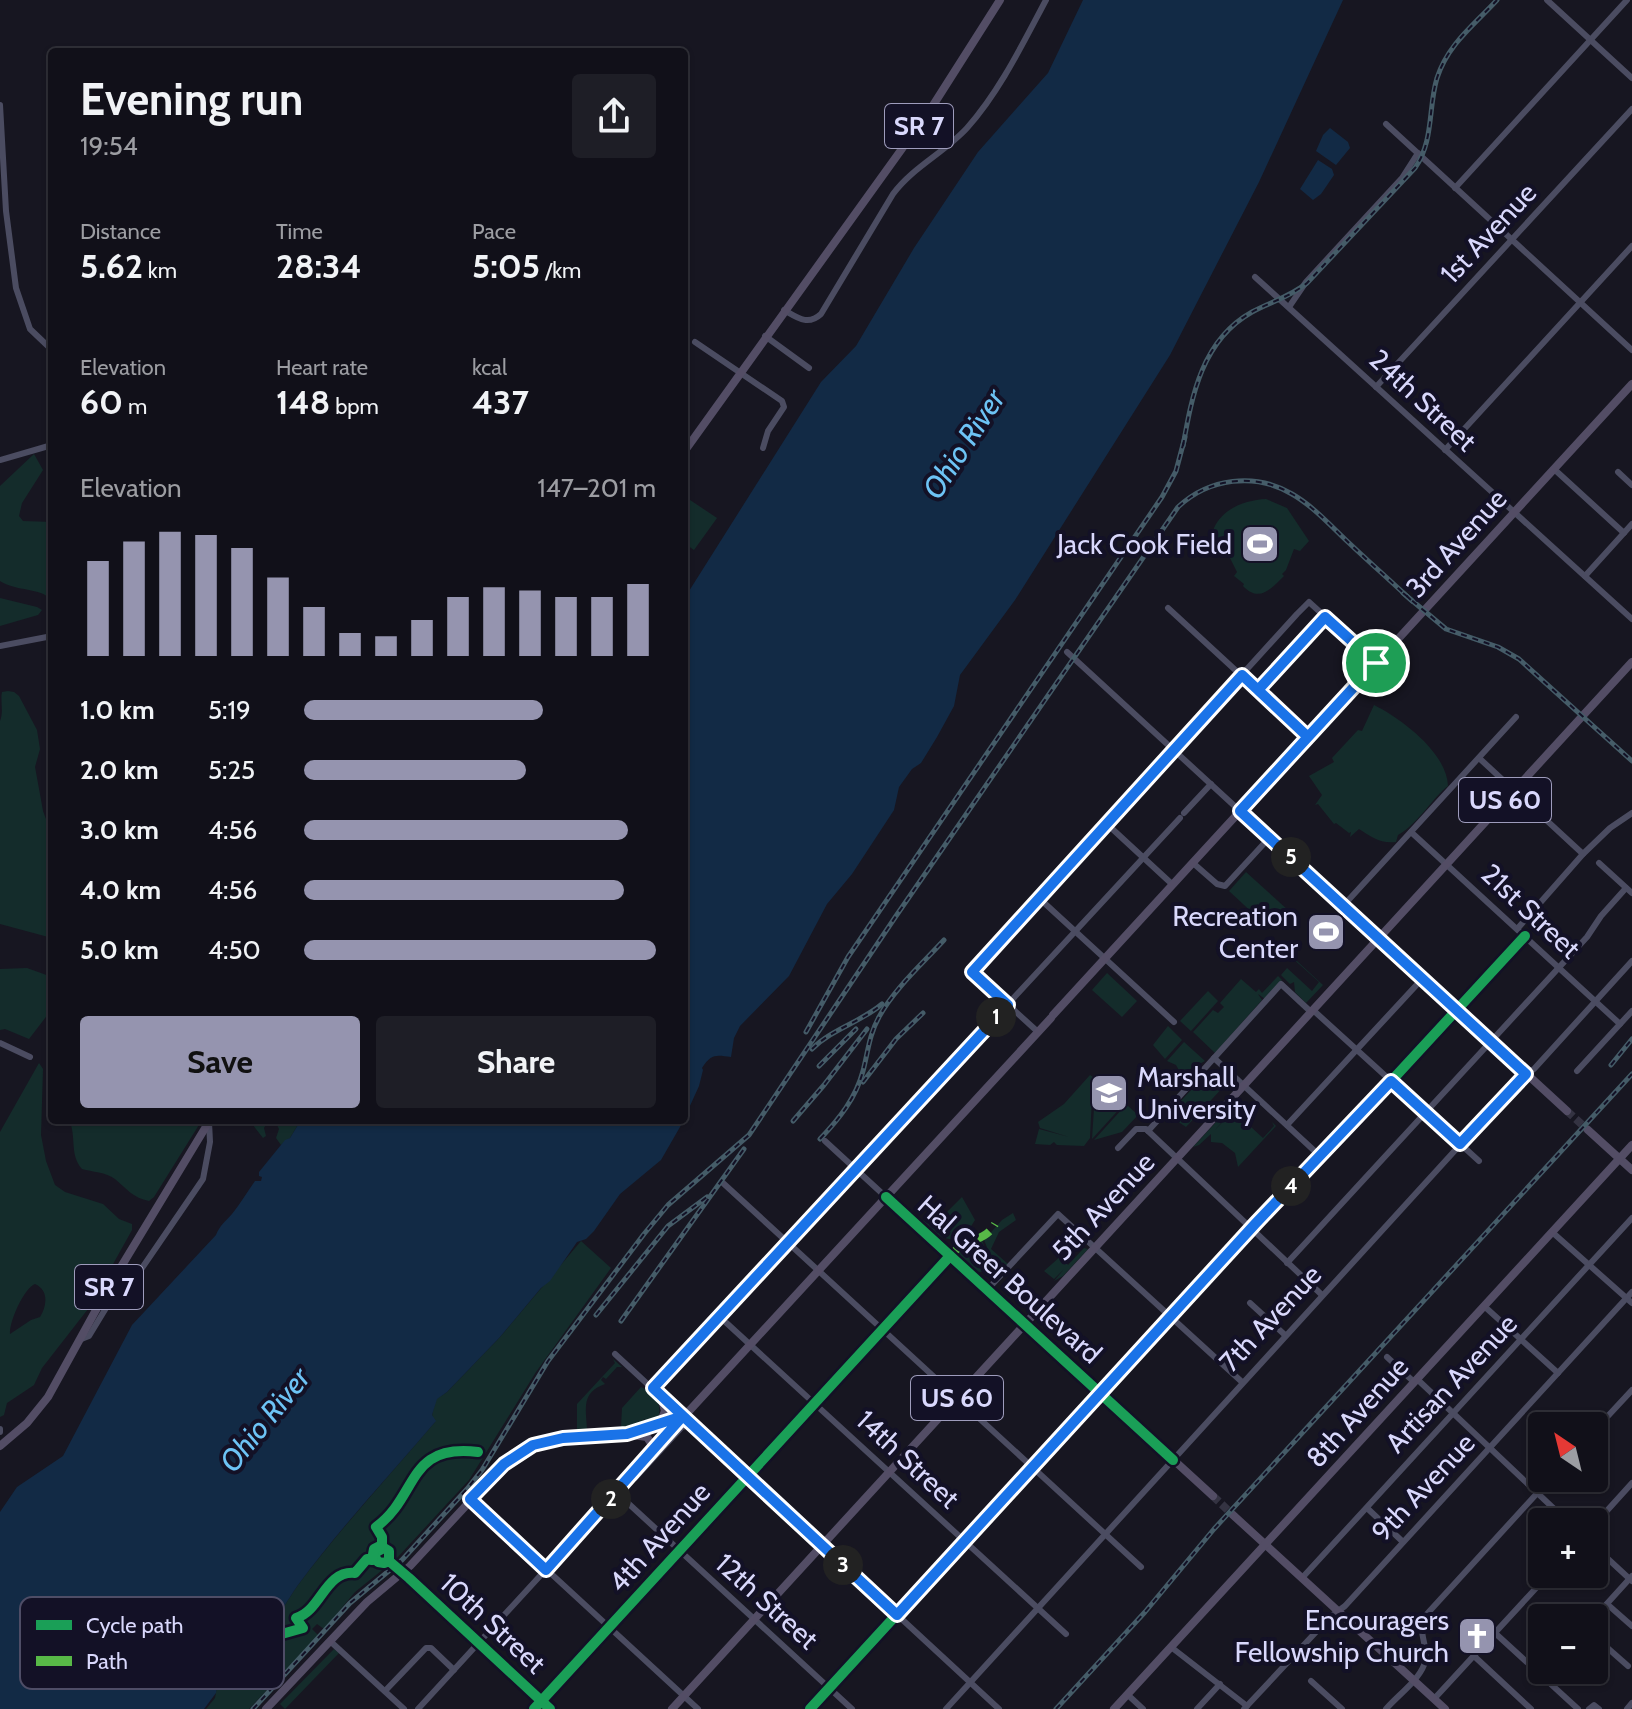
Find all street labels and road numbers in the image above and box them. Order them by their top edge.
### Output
road number: SR 7 [885,104,953,148]
street label: 1st Avenue [1433,176,1543,290]
street label: 24th Street [1363,342,1483,458]
street label: 3rd Avenue [1398,482,1514,604]
road number: US 60 [1459,778,1551,822]
street label: 21st Street [1474,857,1588,965]
street label: 5th Avenue [1045,1145,1161,1267]
street label: Hal Greer Boulevard [911,1188,1109,1370]
street label: 7th Avenue [1212,1257,1328,1379]
road number: SR 7 [75,1265,143,1309]
street label: Artisan Avenue [1378,1307,1524,1459]
street label: 8th Avenue [1299,1350,1415,1474]
road number: US 60 [911,1376,1003,1420]
street label: 14th Street [850,1403,966,1515]
street label: 9th Avenue [1364,1426,1482,1548]
street label: 4th Avenue [601,1475,717,1599]
street label: 12th Street [709,1546,825,1656]
street label: 10th Street [433,1566,553,1680]

